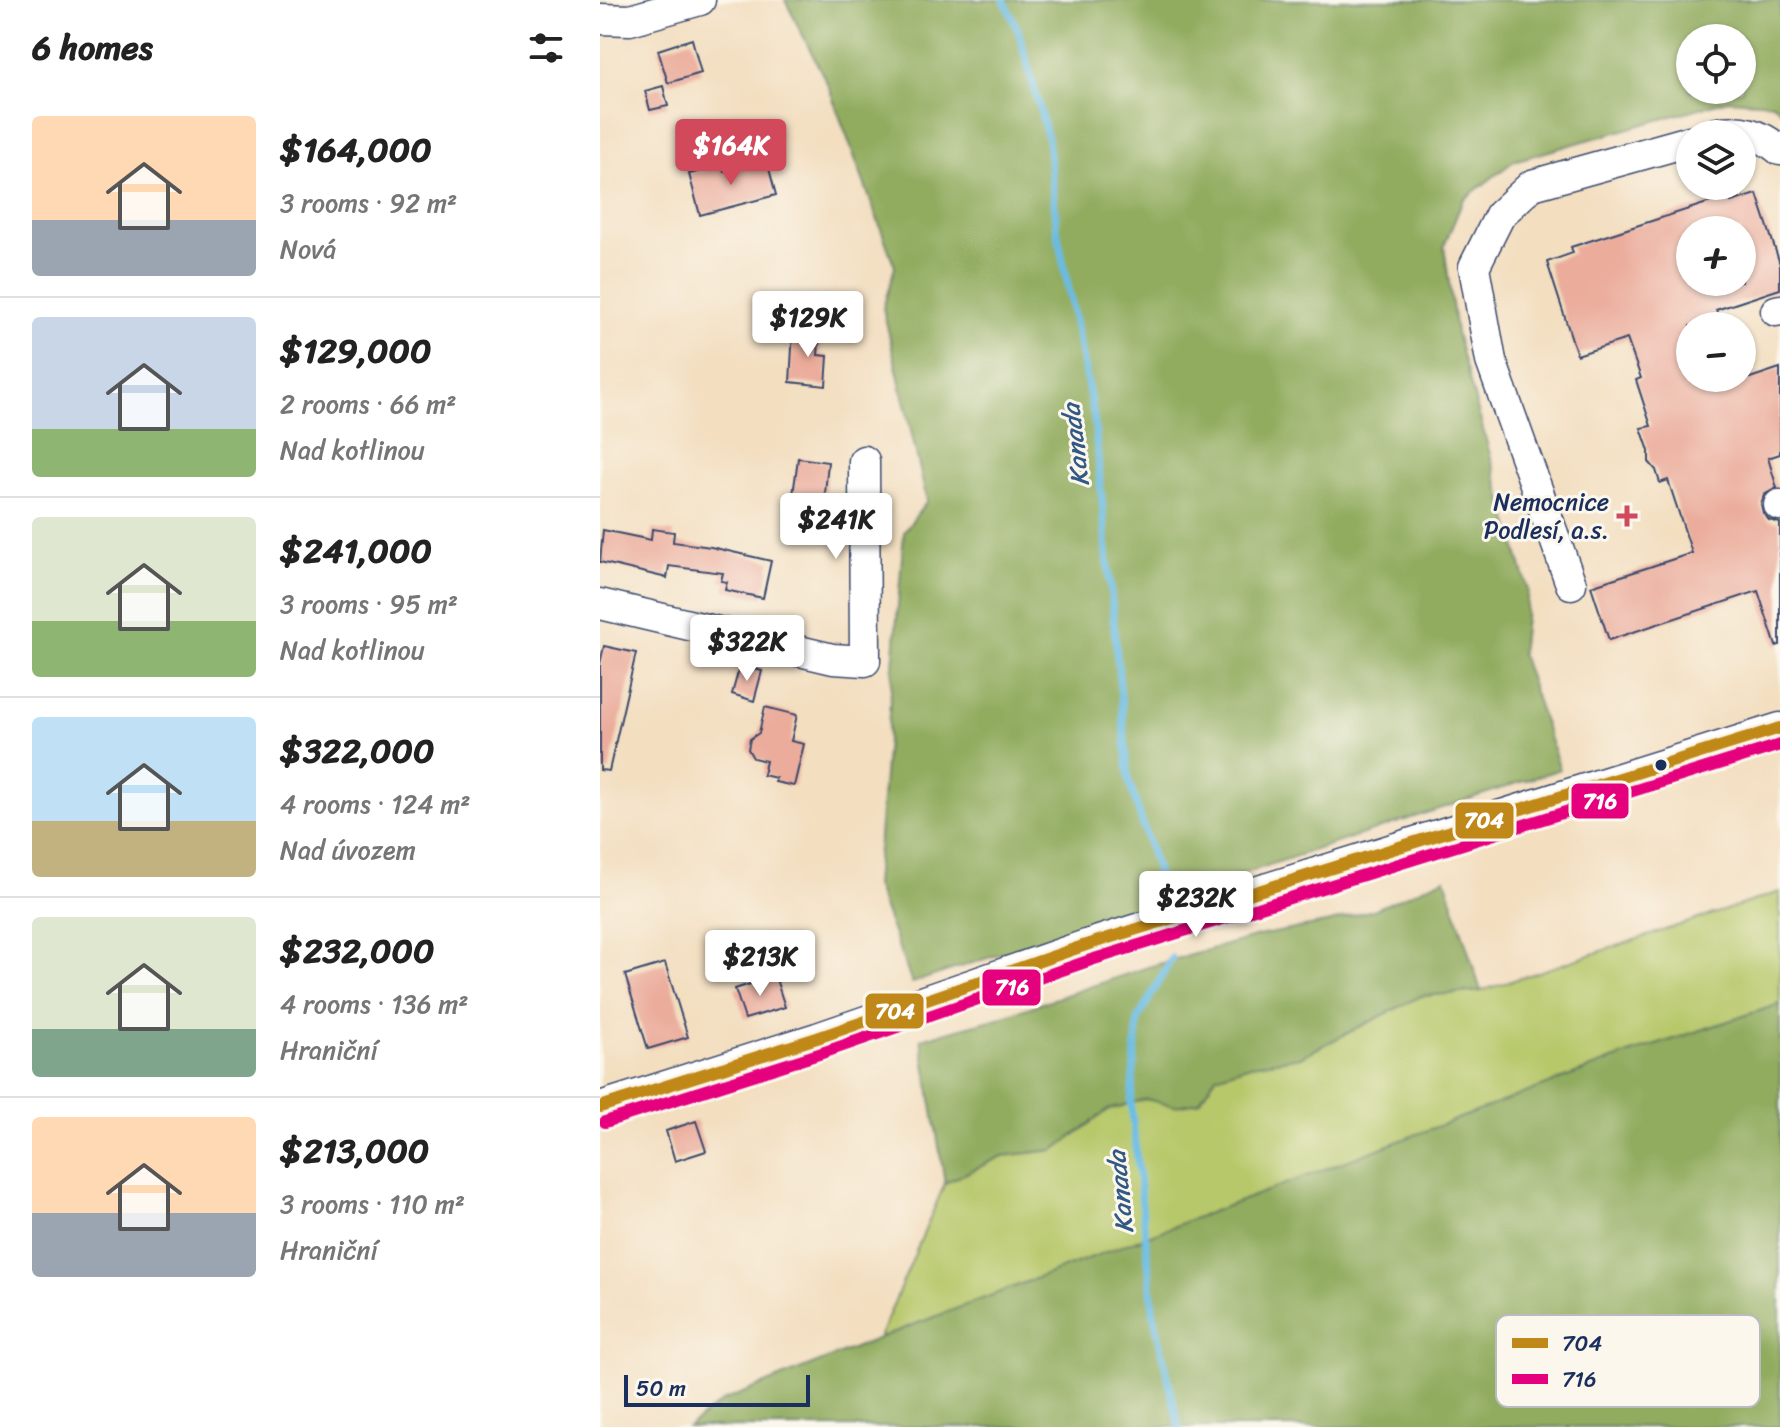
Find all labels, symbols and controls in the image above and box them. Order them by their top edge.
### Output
text: 6 homes [32,18,153,78]
map controls [1676,24,1756,392]
button: locate [1676,24,1756,104]
icon: filters [524,26,568,70]
pin: $164K [675,119,787,187]
text: $164,000 [280,120,432,180]
button: layers [1676,120,1756,200]
text: $164K [693,122,769,168]
icon: home [96,148,192,244]
text: 3 rooms · 92 m² [280,180,457,226]
button: + [1676,216,1756,296]
text: Nová [280,226,336,272]
pin: $129K [752,291,864,359]
text: $129K [770,294,846,340]
button: − [1676,312,1756,392]
text: $129,000 [280,321,432,381]
icon: home [96,349,192,445]
text: 2 rooms · 66 m² [280,381,456,427]
water label: Kanada [1047,398,1103,489]
text: Nad kotlinou [280,427,425,473]
place label: Nemocnice Podlesí, a.s. [1484,481,1609,551]
pin: $241K [780,493,892,561]
text: $241K [798,496,874,542]
marker: Nemocnice Podlesí, a.s. [1616,505,1638,527]
text: $241,000 [280,521,432,581]
icon: home [96,549,192,645]
text: 3 rooms · 95 m² [280,581,458,627]
pin: $322K [691,615,803,683]
text: $322K [708,618,786,664]
text: Nad kotlinou [280,627,425,673]
text: $322,000 [280,721,434,781]
icon: home [96,749,192,845]
unlabelled marker [1653,757,1669,773]
text: 4 rooms · 124 m² [280,781,471,827]
line badge: 716 [1570,782,1630,820]
text: 716 [1583,782,1617,821]
line badge: 704 [1454,801,1515,840]
text: 704 [1464,801,1504,840]
text: Nad úvozem [280,827,416,873]
pin: $232K [1140,871,1252,939]
text: $232K [1157,874,1235,920]
text: $232,000 [280,921,434,981]
pin: $213K [704,930,816,998]
text: $213K [723,933,797,979]
icon: home [96,949,192,1045]
line badge: 716 [981,968,1042,1007]
text: 716 [995,968,1029,1007]
text: 4 rooms · 136 m² [280,981,468,1027]
line badge: 704 [864,992,925,1030]
text: 704 [875,992,915,1031]
text: Hraniční [280,1027,378,1073]
text: $213,000 [280,1121,429,1181]
water label: Kanada [1092,1146,1147,1236]
icon: home [96,1149,192,1245]
text: 3 rooms · 110 m² [280,1181,465,1227]
text: Hraniční [280,1227,378,1273]
legend [1496,1315,1760,1407]
text: 704 [1562,1324,1602,1363]
text: 716 [1562,1360,1597,1399]
text: 50 m [636,1369,686,1408]
scale bar [624,1371,810,1407]

